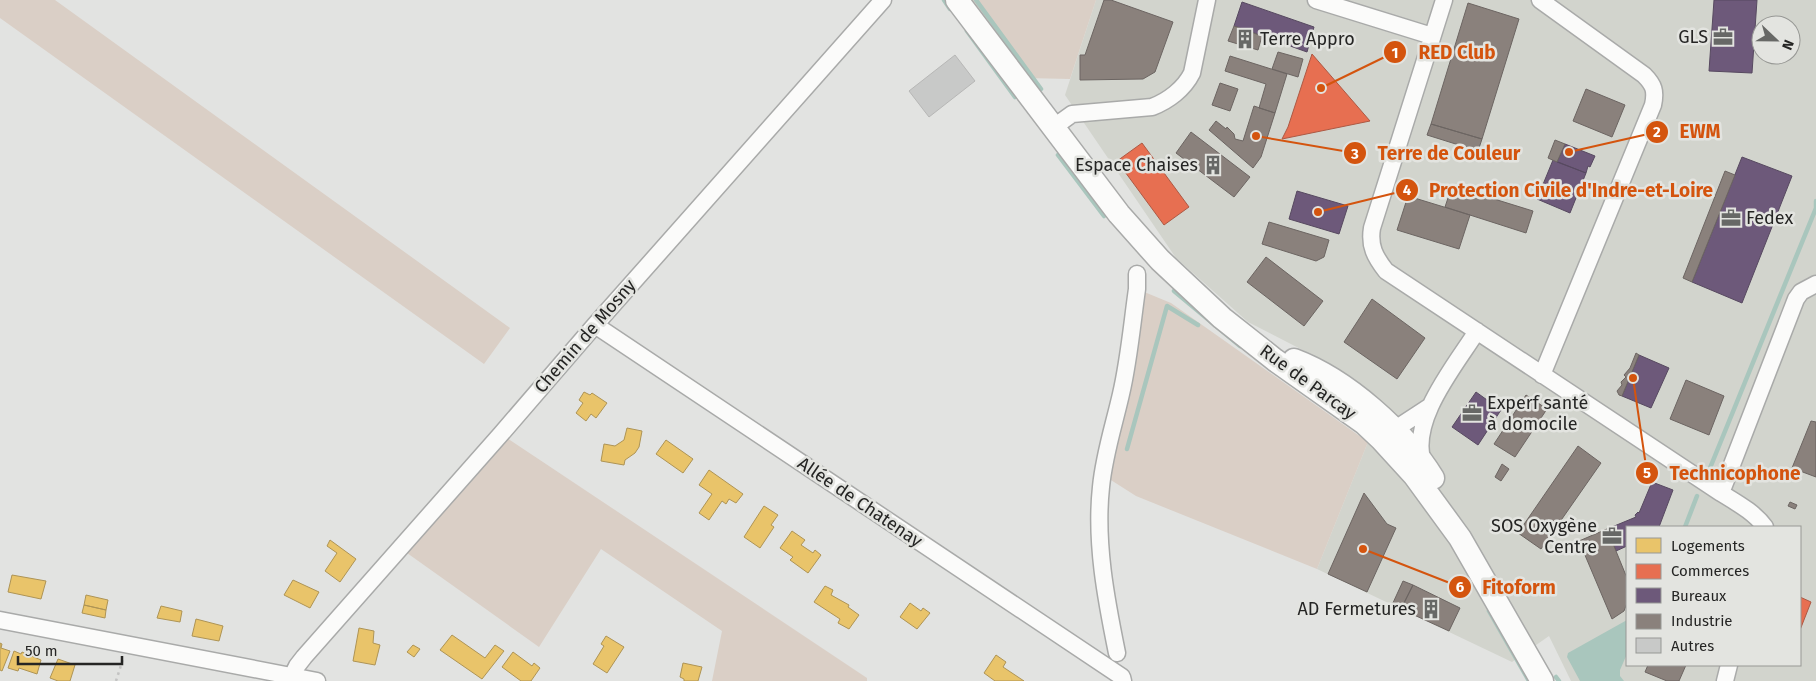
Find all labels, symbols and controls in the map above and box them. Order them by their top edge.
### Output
north arrow [1751,15,1801,65]
place label: GLS [1678,26,1708,48]
office icon: GLS [1712,26,1734,48]
building icon: Terre Appro [1234,28,1256,50]
place label: Terre Appro [1260,28,1355,50]
callout: RED Club [1383,35,1505,69]
text: N [1778,37,1797,52]
text: RED Club [1418,41,1496,64]
text: 1 [1392,44,1398,62]
callout: EWM [1644,115,1730,149]
text: EWM [1679,120,1721,143]
text: 2 [1653,123,1661,141]
callout: Terre de Couleur [1343,136,1530,170]
text: Terre de Couleur [1378,142,1521,165]
text: 3 [1350,145,1359,163]
place label: Espace Chaises [1075,154,1198,176]
building icon: Espace Chaises [1202,154,1224,176]
callout: Protection Civile d'Indre-et-Loire [1394,173,1723,207]
text: Protection Civile d'Indre-et-Loire [1429,179,1713,202]
text: 4 [1403,181,1412,199]
office icon: Fedex [1720,207,1742,229]
place label: Fedex [1746,207,1793,229]
street label: Chemin de Mosny [530,274,641,397]
street label: Rue de Parcay [1256,340,1361,424]
place label: Experf santé à domocile [1487,392,1588,435]
office icon: Experf santé à domocile [1461,402,1483,424]
street label: Allée de Chatenay [793,452,927,552]
callout: Technicophone [1634,456,1810,490]
text: Technicophone [1670,462,1800,485]
text: 5 [1643,464,1651,482]
place label: SOS Oxygène Centre [1491,515,1597,558]
office icon: SOS Oxygène Centre [1601,525,1623,547]
legend [1626,526,1801,666]
text: Logements [1671,537,1745,555]
text: Commerces [1671,562,1749,580]
callout: Fitoform [1447,570,1566,604]
text: Fitoform [1482,576,1556,599]
text: 6 [1456,578,1465,596]
text: Bureaux [1671,587,1727,605]
place label: AD Fermetures [1298,598,1416,620]
building icon: AD Fermetures [1420,598,1442,620]
text: Industrie [1671,612,1733,630]
scale bar [18,634,121,666]
text: Autres [1671,637,1714,655]
text: 50 m [25,642,58,660]

